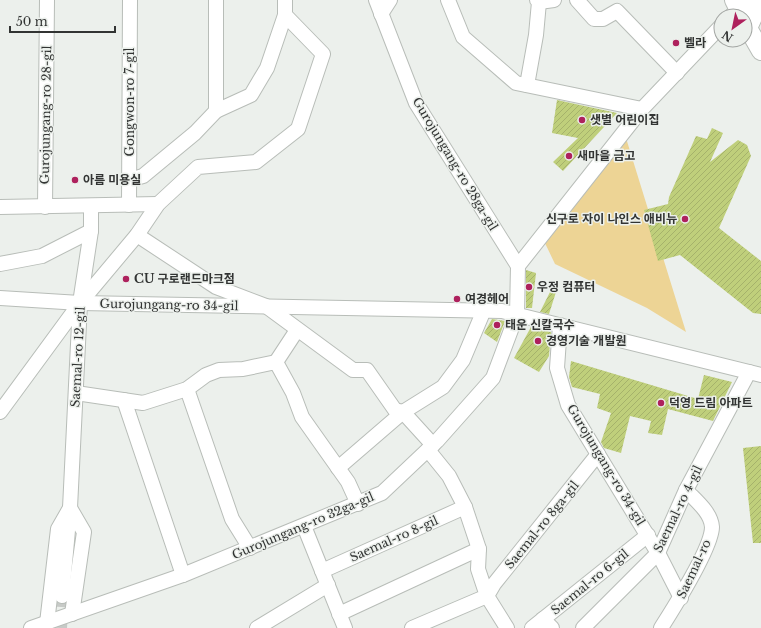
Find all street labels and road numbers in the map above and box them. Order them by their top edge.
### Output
street label: Gurojungang-ro 28-gil [37,45,54,185]
street label: Gongwon-ro 7-gil [122,47,137,156]
street label: Gurojungang-ro 28ga-gil [410,94,501,233]
street label: Gurojungang-ro 34-gil [100,296,239,313]
street label: Saemal-ro 12-gil [67,306,88,408]
street label: Gurojungang-ro 34-gil [564,401,649,528]
street label: Saemal-ro 4-gil [650,463,705,555]
street label: Saemal-ro 8ga-gil [501,478,582,572]
street label: Gurojungang-ro 32ga-gil [229,489,376,562]
street label: Saemal-ro 8-gil [347,512,440,565]
street label: Saemal-ro [673,537,714,601]
street label: Saemal-ro 6-gil [548,546,632,618]

